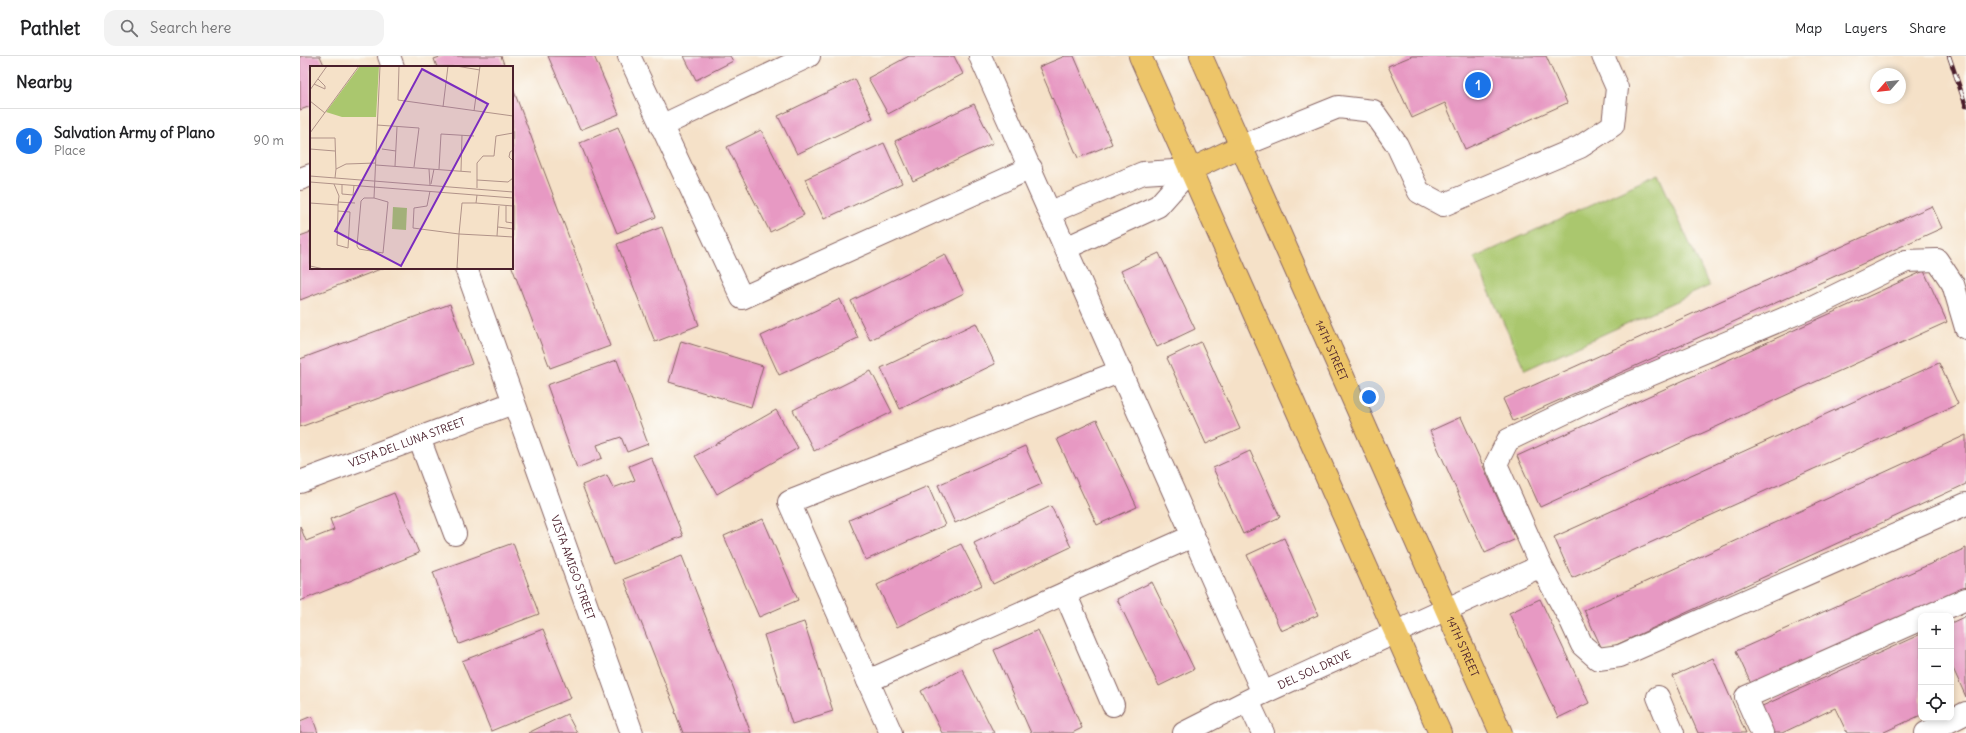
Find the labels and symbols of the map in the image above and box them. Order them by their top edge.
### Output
inset map [310,66,513,269]
north arrow [1870,68,1906,104]
pin: 1 [1465,70,1491,100]
street label: 14TH STREET [1312,318,1351,383]
your location [1359,387,1379,407]
street label: VISTA DEL LUNA STREET [346,414,468,470]
street label: VISTA AMIGO STREET [548,513,598,622]
street label: 14TH STREET [1443,614,1482,679]
street label: DEL SOL DRIVE [1275,647,1353,692]

